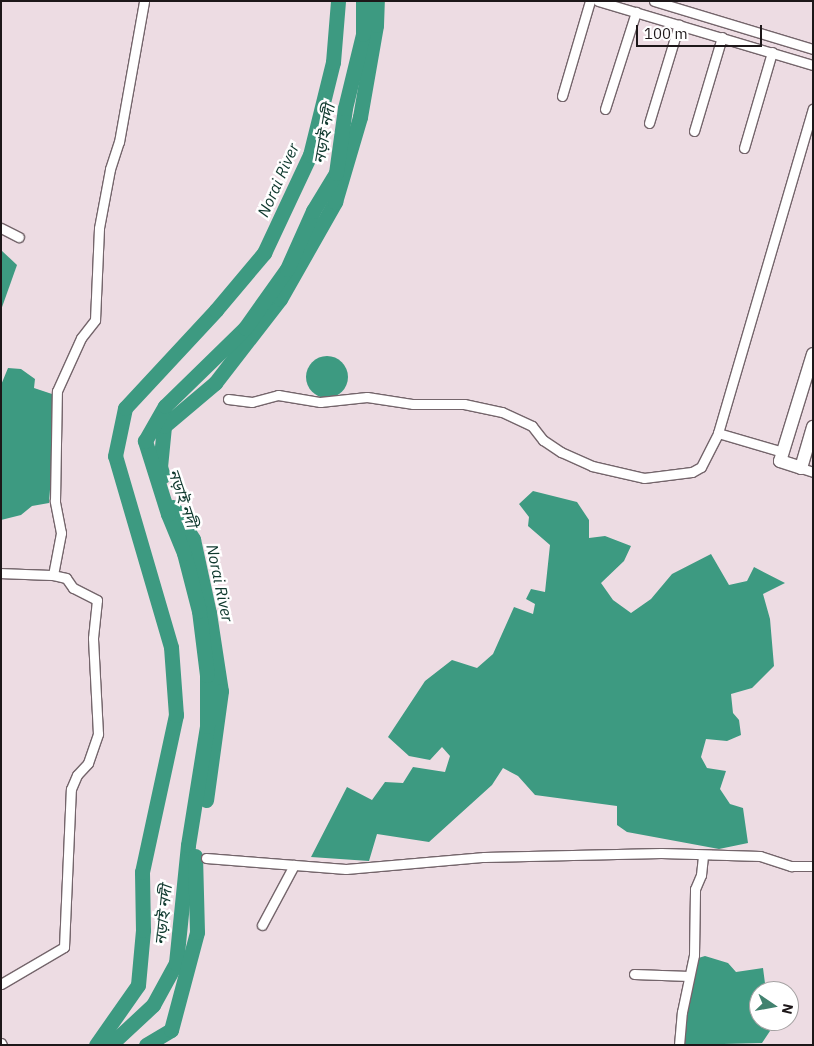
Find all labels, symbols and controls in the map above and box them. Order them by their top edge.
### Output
scale bar [639,15,765,47]
text: 100 m [644,24,688,43]
water label: নড়াই নদী [309,103,339,165]
water label: Norai River [253,140,303,220]
water label: নড়াই নদী [164,466,202,530]
water label: Norai River [202,543,238,623]
water label: নড়াই নদী [150,884,176,946]
north arrow [749,981,799,1031]
text: N [778,1002,798,1016]

